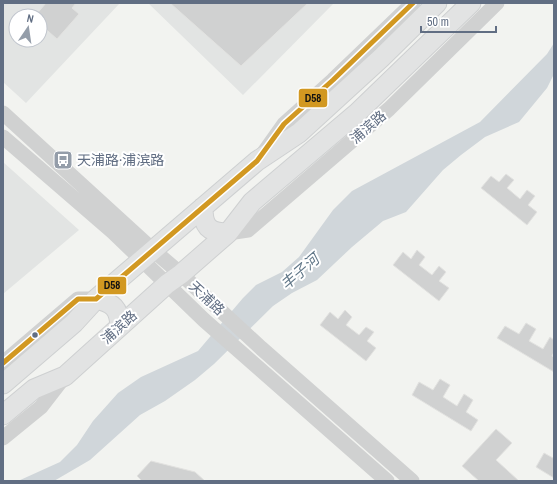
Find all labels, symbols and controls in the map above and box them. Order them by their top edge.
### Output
north arrow [8,8,48,48]
scale bar [421,8,496,34]
text: N [26,11,35,26]
text: 50 m [427,14,449,30]
line badge: D58 [298,88,328,108]
text: D58 [305,91,321,105]
street label: 浦滨路 [346,106,390,148]
bus stop icon: 天浦路·浦滨路 [52,149,74,171]
place label: 天浦路·浦滨路 [77,151,164,169]
water label: 丰子河 [276,247,326,294]
line badge: D58 [97,276,127,295]
street label: 天浦路 [186,277,228,319]
text: D58 [104,278,120,292]
street label: 浦滨路 [97,306,141,348]
unlabelled marker [30,330,40,340]

